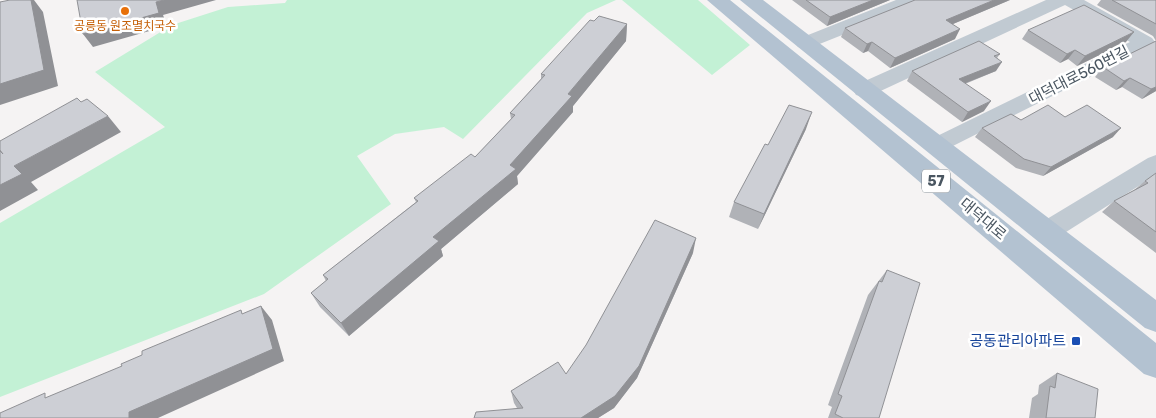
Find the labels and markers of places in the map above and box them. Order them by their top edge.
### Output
marker: 공릉동 원조멸치국수 [119,5,131,17]
place label: 공릉동 원조멸치국수 [74,19,176,33]
place label: 공동관리아파트 [969,332,1066,350]
marker: 공동관리아파트 [1070,335,1082,347]

